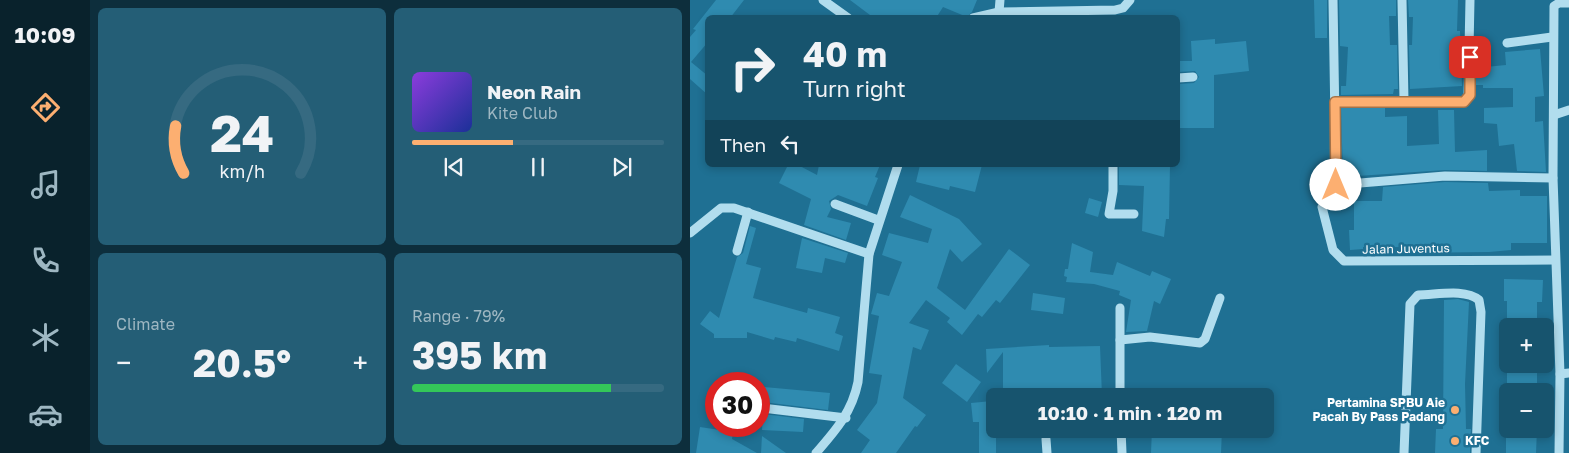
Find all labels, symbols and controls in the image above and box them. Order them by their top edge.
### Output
text: 10:09 [15,21,75,48]
text: 40 m [803,33,887,75]
icon: right [720,35,785,100]
pin [1449,36,1491,78]
icon: arrive [1456,43,1484,71]
text: Turn right [803,75,906,102]
text: Neon Rain [487,80,581,103]
icon: directions [28,90,63,125]
text: 24 [210,101,274,163]
text: Kite Club [487,103,558,123]
icon: left [776,130,804,158]
text: Then [720,133,766,156]
icon: previous [440,153,468,181]
icon: pause [524,153,552,181]
icon: next [608,153,636,181]
position arrow [1309,158,1361,210]
text: km/h [219,160,265,182]
icon: music [28,167,63,202]
street label: Jalan Juventus [1362,240,1450,257]
icon: phone [28,243,63,278]
text: Range · 79% [412,306,505,326]
text: Climate [116,314,175,334]
map controls [1499,318,1554,438]
button: + [1499,318,1554,373]
icon: climate [28,320,63,355]
text: 395 km [412,332,547,377]
text: 20.5° [193,340,291,385]
text: − [116,346,131,379]
text: + [353,346,368,379]
speed limit sign: 30 [705,372,770,437]
button: − [1499,383,1554,438]
place label: Pertamina SPBU Aie Pacah By Pass Padang [1312,395,1445,424]
icon: car [28,397,63,432]
text: 10:10 · 1 min · 120 m [1038,401,1222,424]
marker: Pertamina SPBU Aie Pacah By Pass Padang [1449,404,1461,416]
place label: KFC [1465,433,1490,448]
marker: KFC [1449,435,1461,447]

